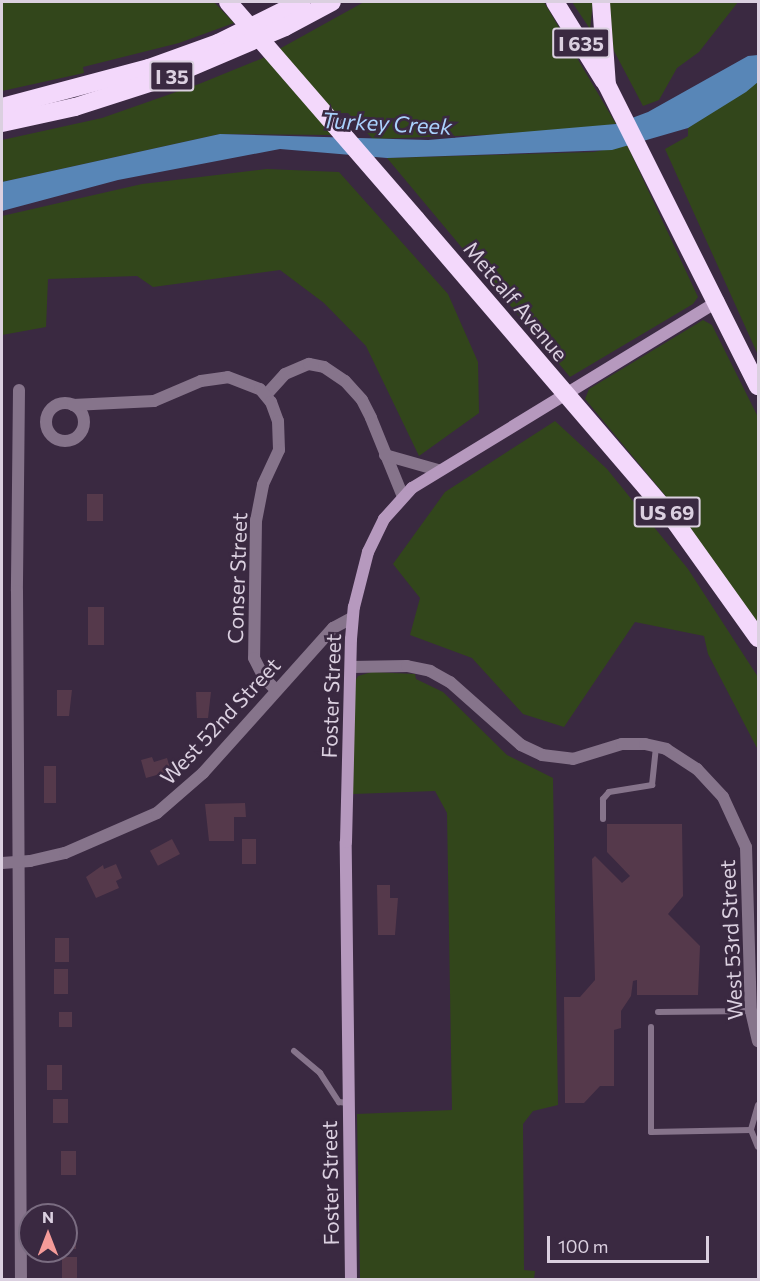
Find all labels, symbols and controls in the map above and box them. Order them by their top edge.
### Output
road number: I 635 [551,26,611,60]
road number: I 35 [148,59,196,93]
water label: Turkey Creek [321,106,453,140]
street label: Metcalf Avenue [459,236,573,366]
road number: US 69 [632,495,702,529]
street label: Conser Street [222,512,252,644]
street label: Foster Street [316,633,346,759]
street label: West 52nd Street [155,652,285,790]
street label: West 53rd Street [714,859,748,1021]
street label: Foster Street [316,1120,344,1246]
north arrow [18,1203,78,1263]
text: N [42,1207,54,1226]
scale bar [550,1224,712,1262]
text: 100 m [558,1235,608,1257]

